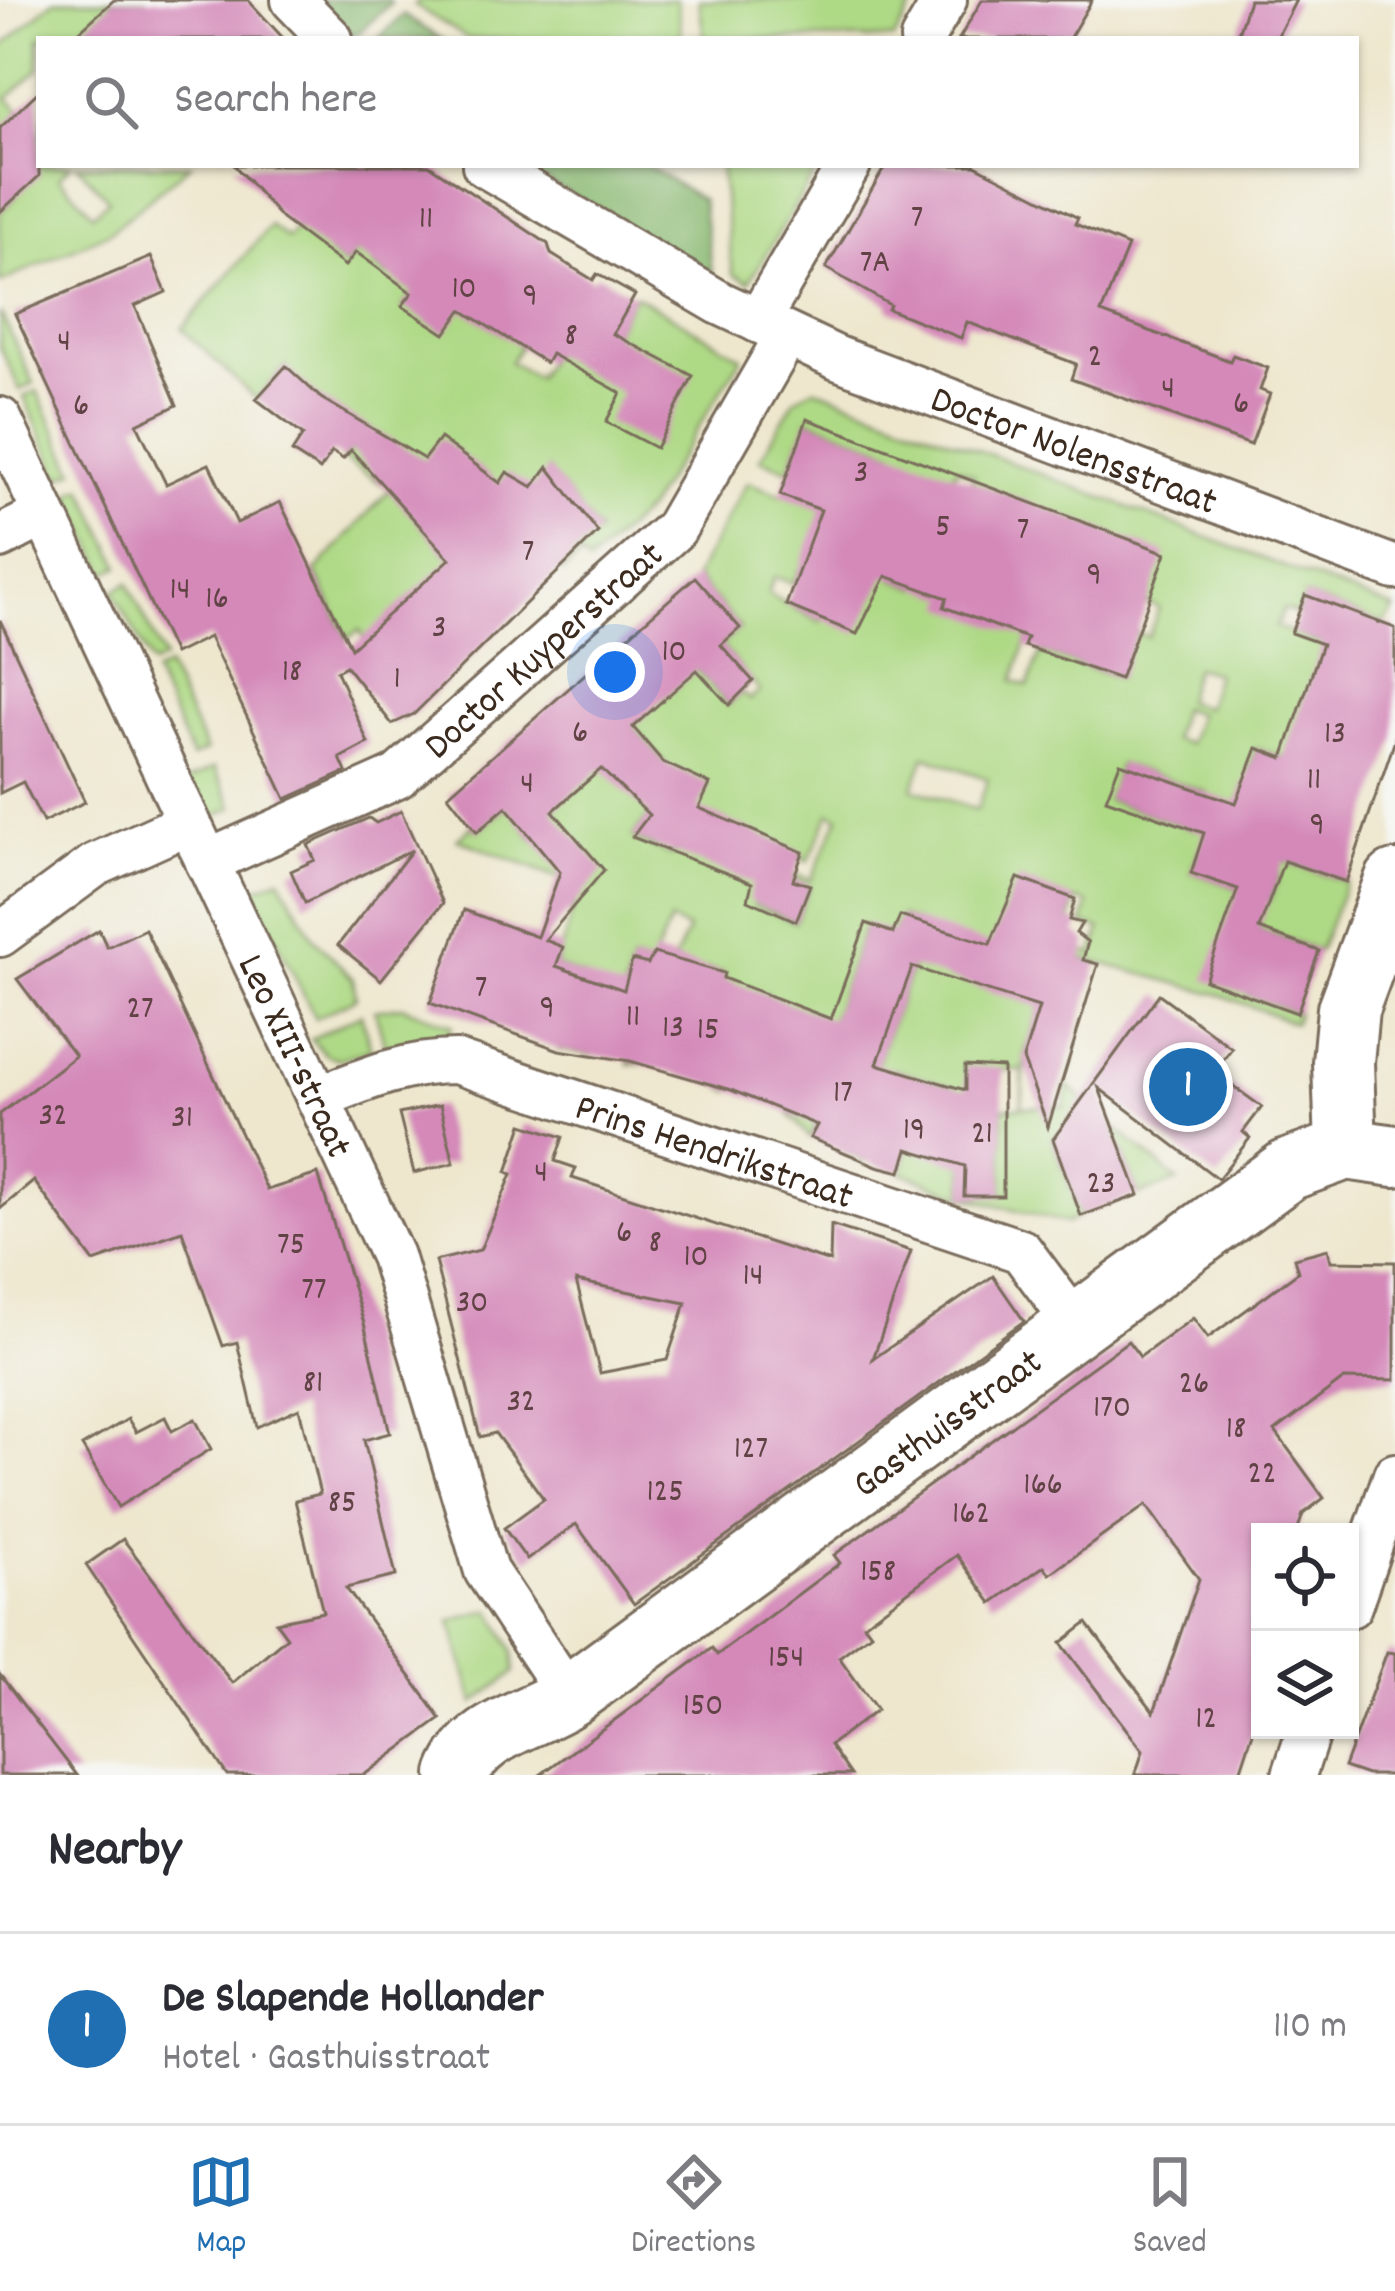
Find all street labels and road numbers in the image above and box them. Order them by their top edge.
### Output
street label: Doctor Nolensstraat [922,375,1224,533]
street label: Doctor Kuyperstraat [414,531,678,775]
street label: Leo XIII-straat [220,947,363,1168]
street label: Prins Hendrikstraat [567,1083,859,1227]
street label: Gasthuisstraat [843,1338,1056,1514]

